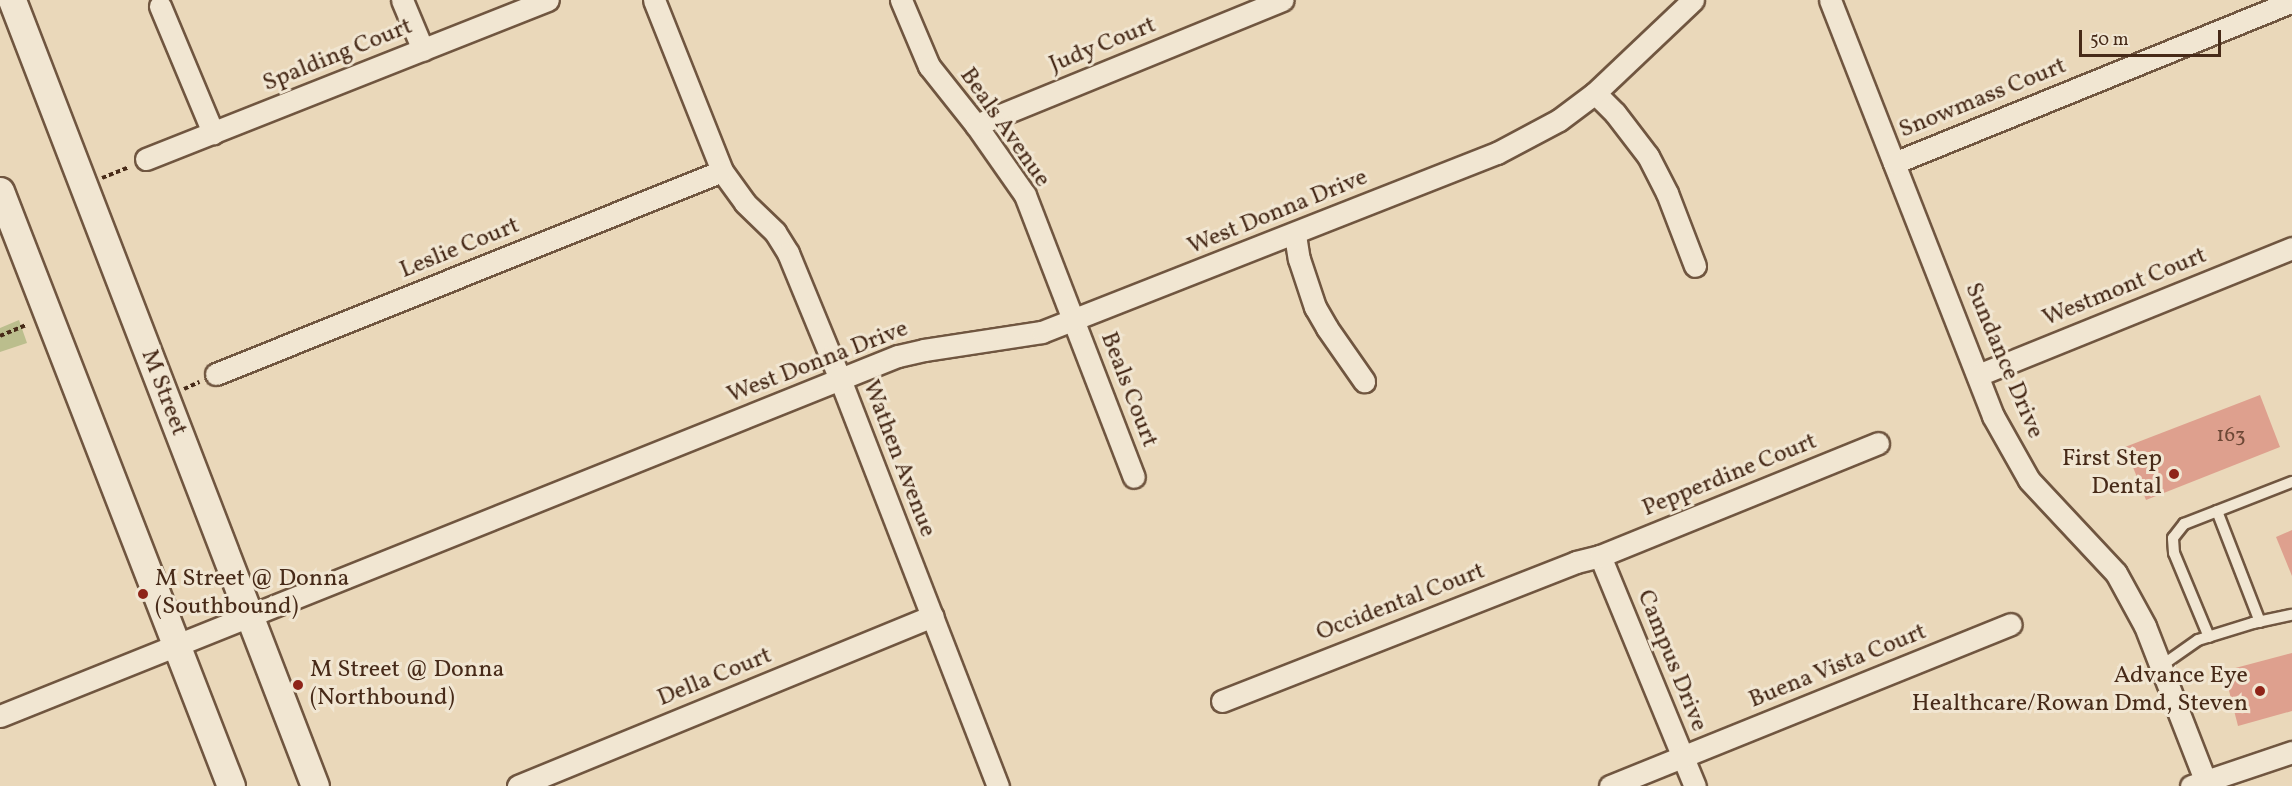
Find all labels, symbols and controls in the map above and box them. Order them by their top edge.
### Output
street label: Judy Court [1045,11,1161,81]
street label: Spalding Court [259,13,417,99]
scale bar [2082,18,2224,56]
text: 50 m [2090,28,2129,53]
street label: Snowmass Court [1895,52,2071,146]
street label: Beals Avenue [952,63,1056,193]
street label: West Donna Drive [1184,164,1372,262]
street label: Leslie Court [396,212,524,286]
street label: Westmont Court [2039,242,2211,334]
street label: Sundance Drive [1957,279,2049,443]
street label: West Donna Drive [724,315,912,411]
street label: Beals Court [1093,328,1163,452]
street label: M Street [133,346,193,440]
street label: Wathen Avenue [855,376,941,542]
house number: 163 [2216,423,2246,449]
street label: Pepperdine Court [1639,428,1821,524]
place label: First Step Dental [2062,446,2162,502]
marker: First Step Dental [2167,467,2181,481]
street label: Occidental Court [1313,558,1489,648]
place label: M Street @ Donna (Southbound) [155,566,349,622]
street label: Campus Drive [1630,586,1712,736]
marker: M Street @ Donna (Southbound) [136,587,150,601]
street label: Buena Vista Court [1745,618,1931,716]
street label: Della Court [654,642,776,714]
place label: M Street @ Donna (Northbound) [310,657,504,713]
place label: Advance Eye Healthcare/Rowan Dmd, Steven [1912,663,2248,719]
marker: M Street @ Donna (Northbound) [291,678,305,692]
marker: Advance Eye Healthcare/Rowan Dmd, Steven [2253,684,2267,698]

